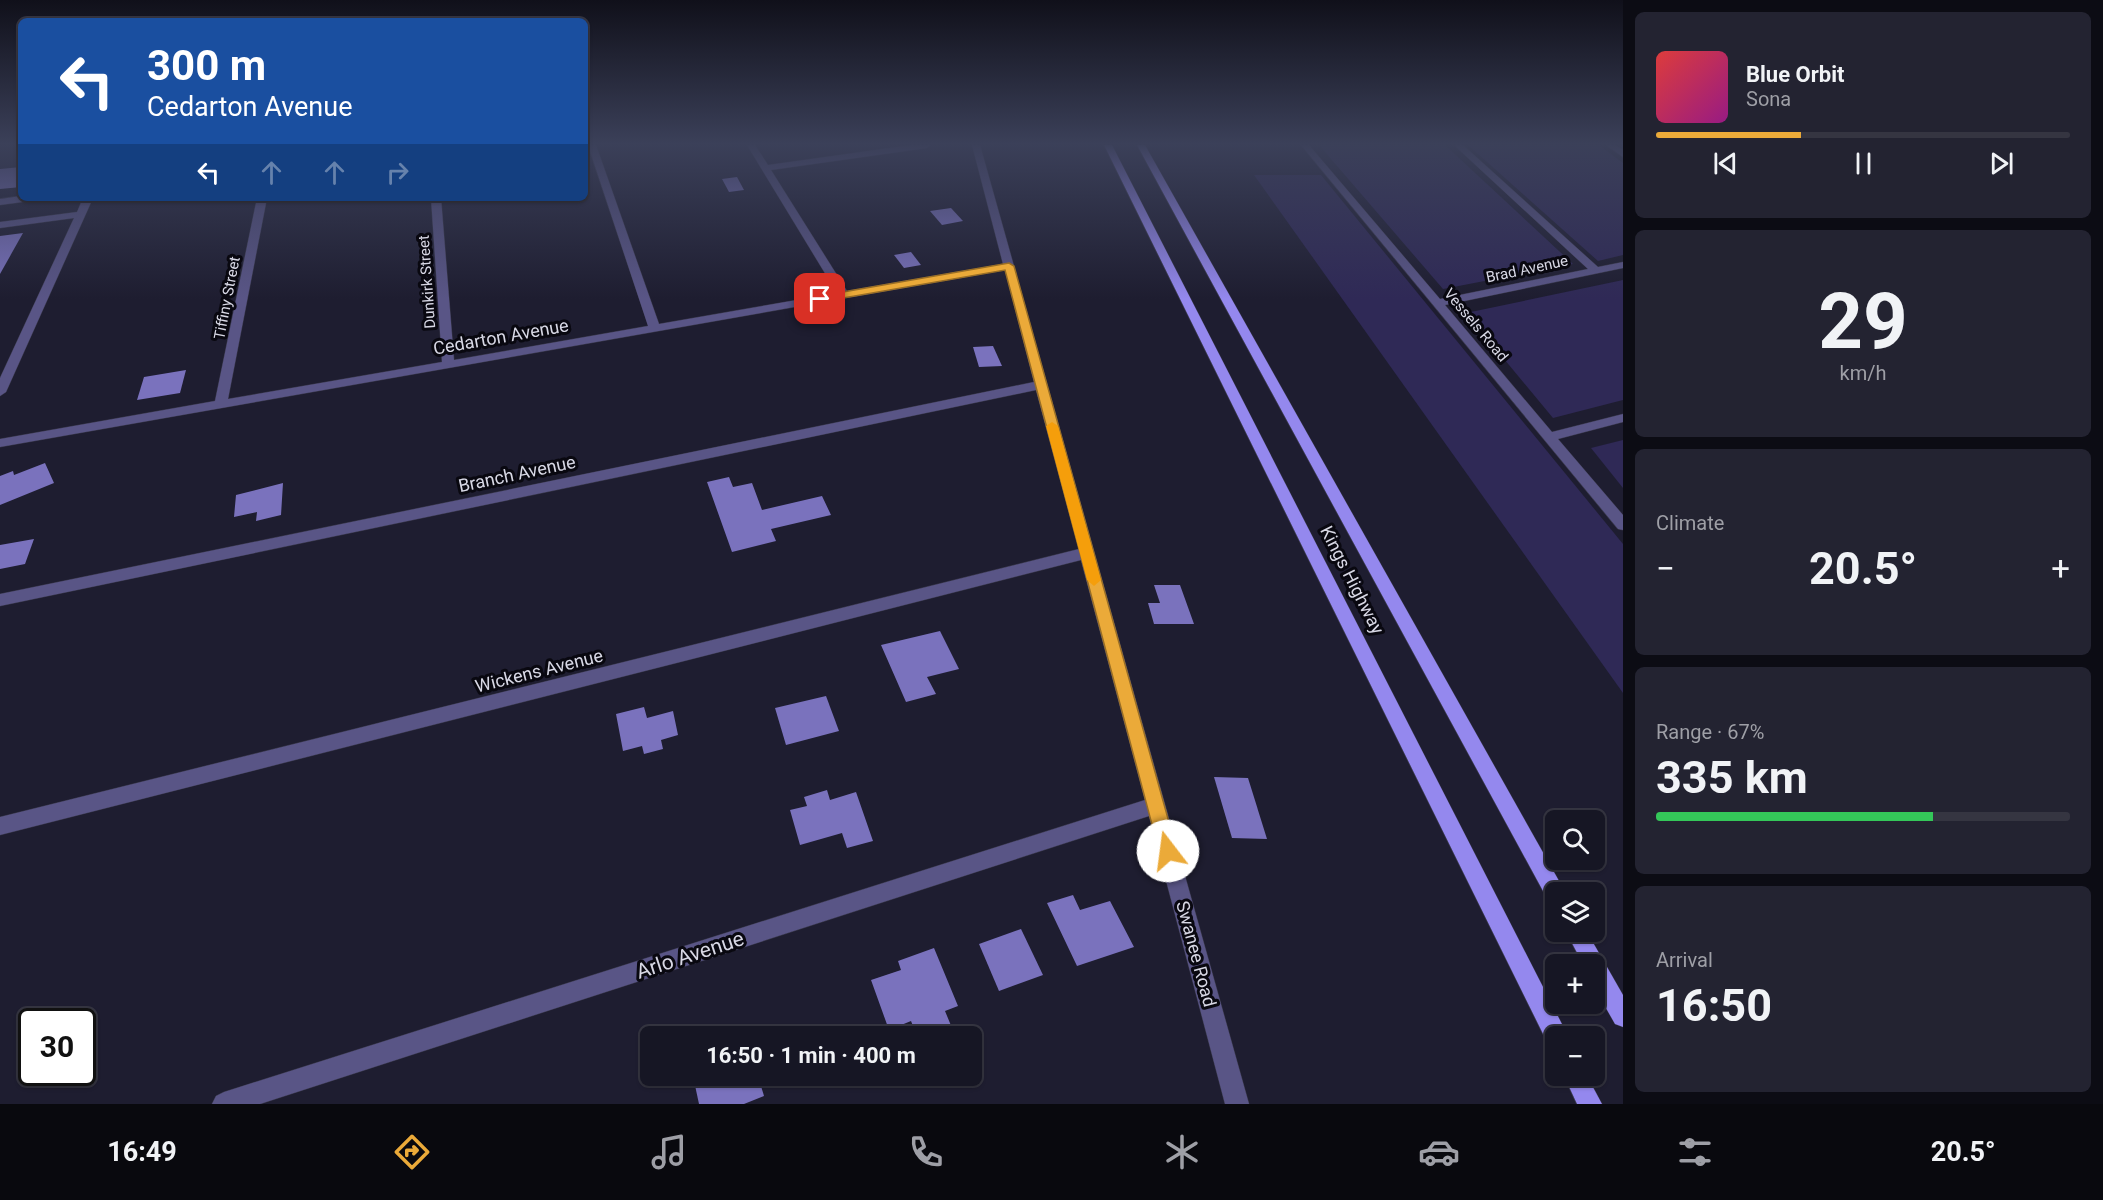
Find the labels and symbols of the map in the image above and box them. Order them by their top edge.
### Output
street label: Dunkirk Street [415,235,439,329]
street label: Brad Avenue [1484,252,1570,286]
street label: Tiffiny Street [210,255,244,341]
pin [794,273,845,324]
street label: Vessels Road [1440,285,1512,365]
street label: Cedarton Avenue [432,314,570,359]
street label: Branch Avenue [456,451,577,496]
street label: Kings Highway [1316,522,1389,638]
street label: Wickens Avenue [473,645,605,697]
position arrow [1136,819,1200,883]
street label: Swanee Road [1172,899,1221,1009]
street label: Arlo Avenue [633,926,747,984]
speed limit sign: 30 [18,1008,96,1086]

